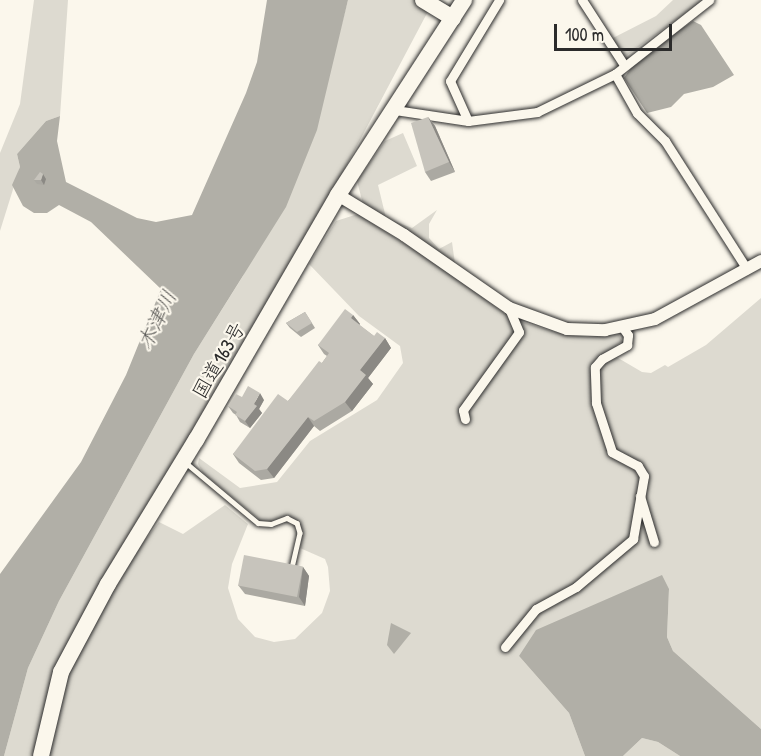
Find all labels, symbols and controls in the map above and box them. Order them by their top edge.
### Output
scale bar [557,12,676,50]
text: 100 m [565,22,604,47]
water label: 木津川 [132,286,182,354]
street label: 国道163号 [187,318,249,402]

